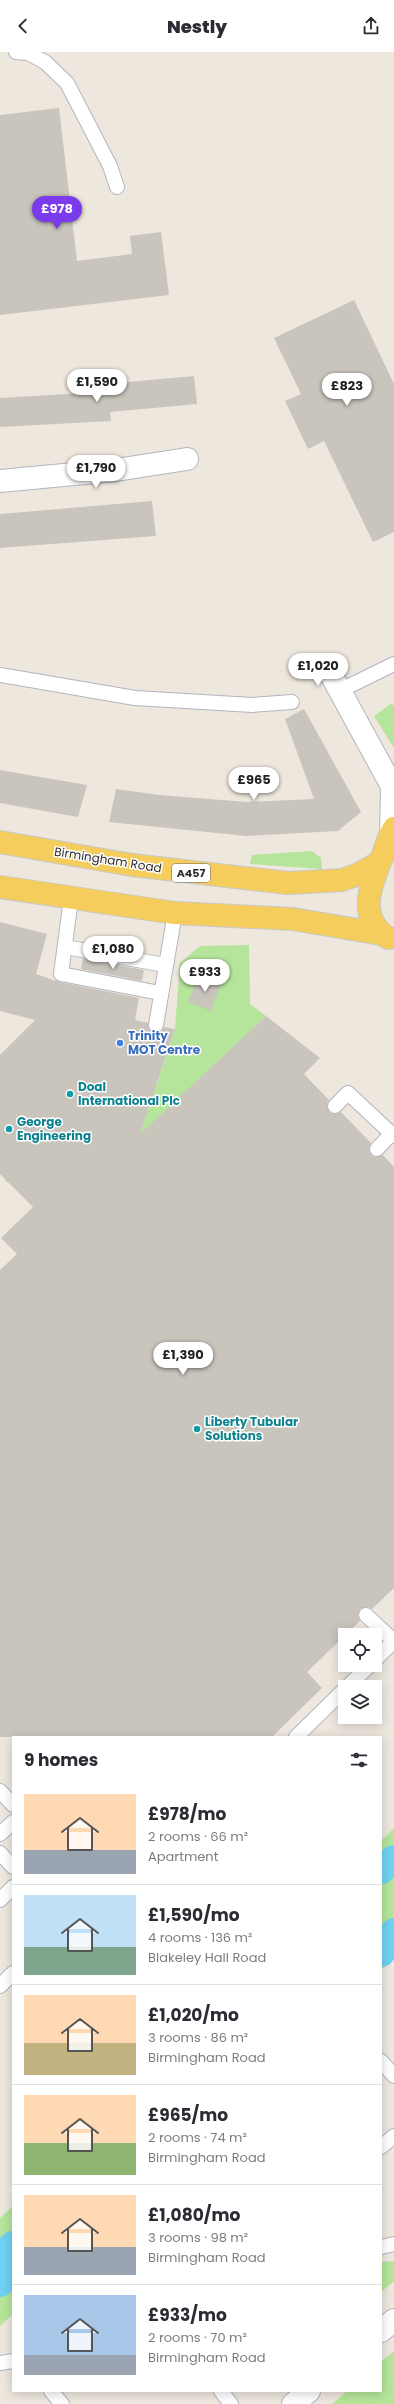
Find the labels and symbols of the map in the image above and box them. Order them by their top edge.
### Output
pin: £978 [33,196,81,230]
pin: £1,590 [64,369,130,403]
pin: £823 [323,373,371,407]
pin: £1,790 [63,455,129,489]
pin: £1,020 [285,653,351,687]
pin: £965 [230,767,278,801]
street label: Birmingham Road [53,843,163,876]
road number: A457 [172,864,210,882]
pin: £1,080 [80,936,146,970]
pin: £933 [181,959,229,993]
place label: Trinity MOT Centre [128,1027,201,1058]
marker: Trinity MOT Centre [115,1038,125,1048]
place label: Doal International Plc [78,1078,180,1109]
marker: Doal International Plc [65,1089,75,1099]
place label: George Engineering [17,1113,91,1144]
marker: George Engineering [4,1124,14,1134]
pin: £1,390 [150,1342,216,1376]
place label: Liberty Tubular Solutions [205,1413,298,1444]
marker: Liberty Tubular Solutions [192,1424,202,1434]

